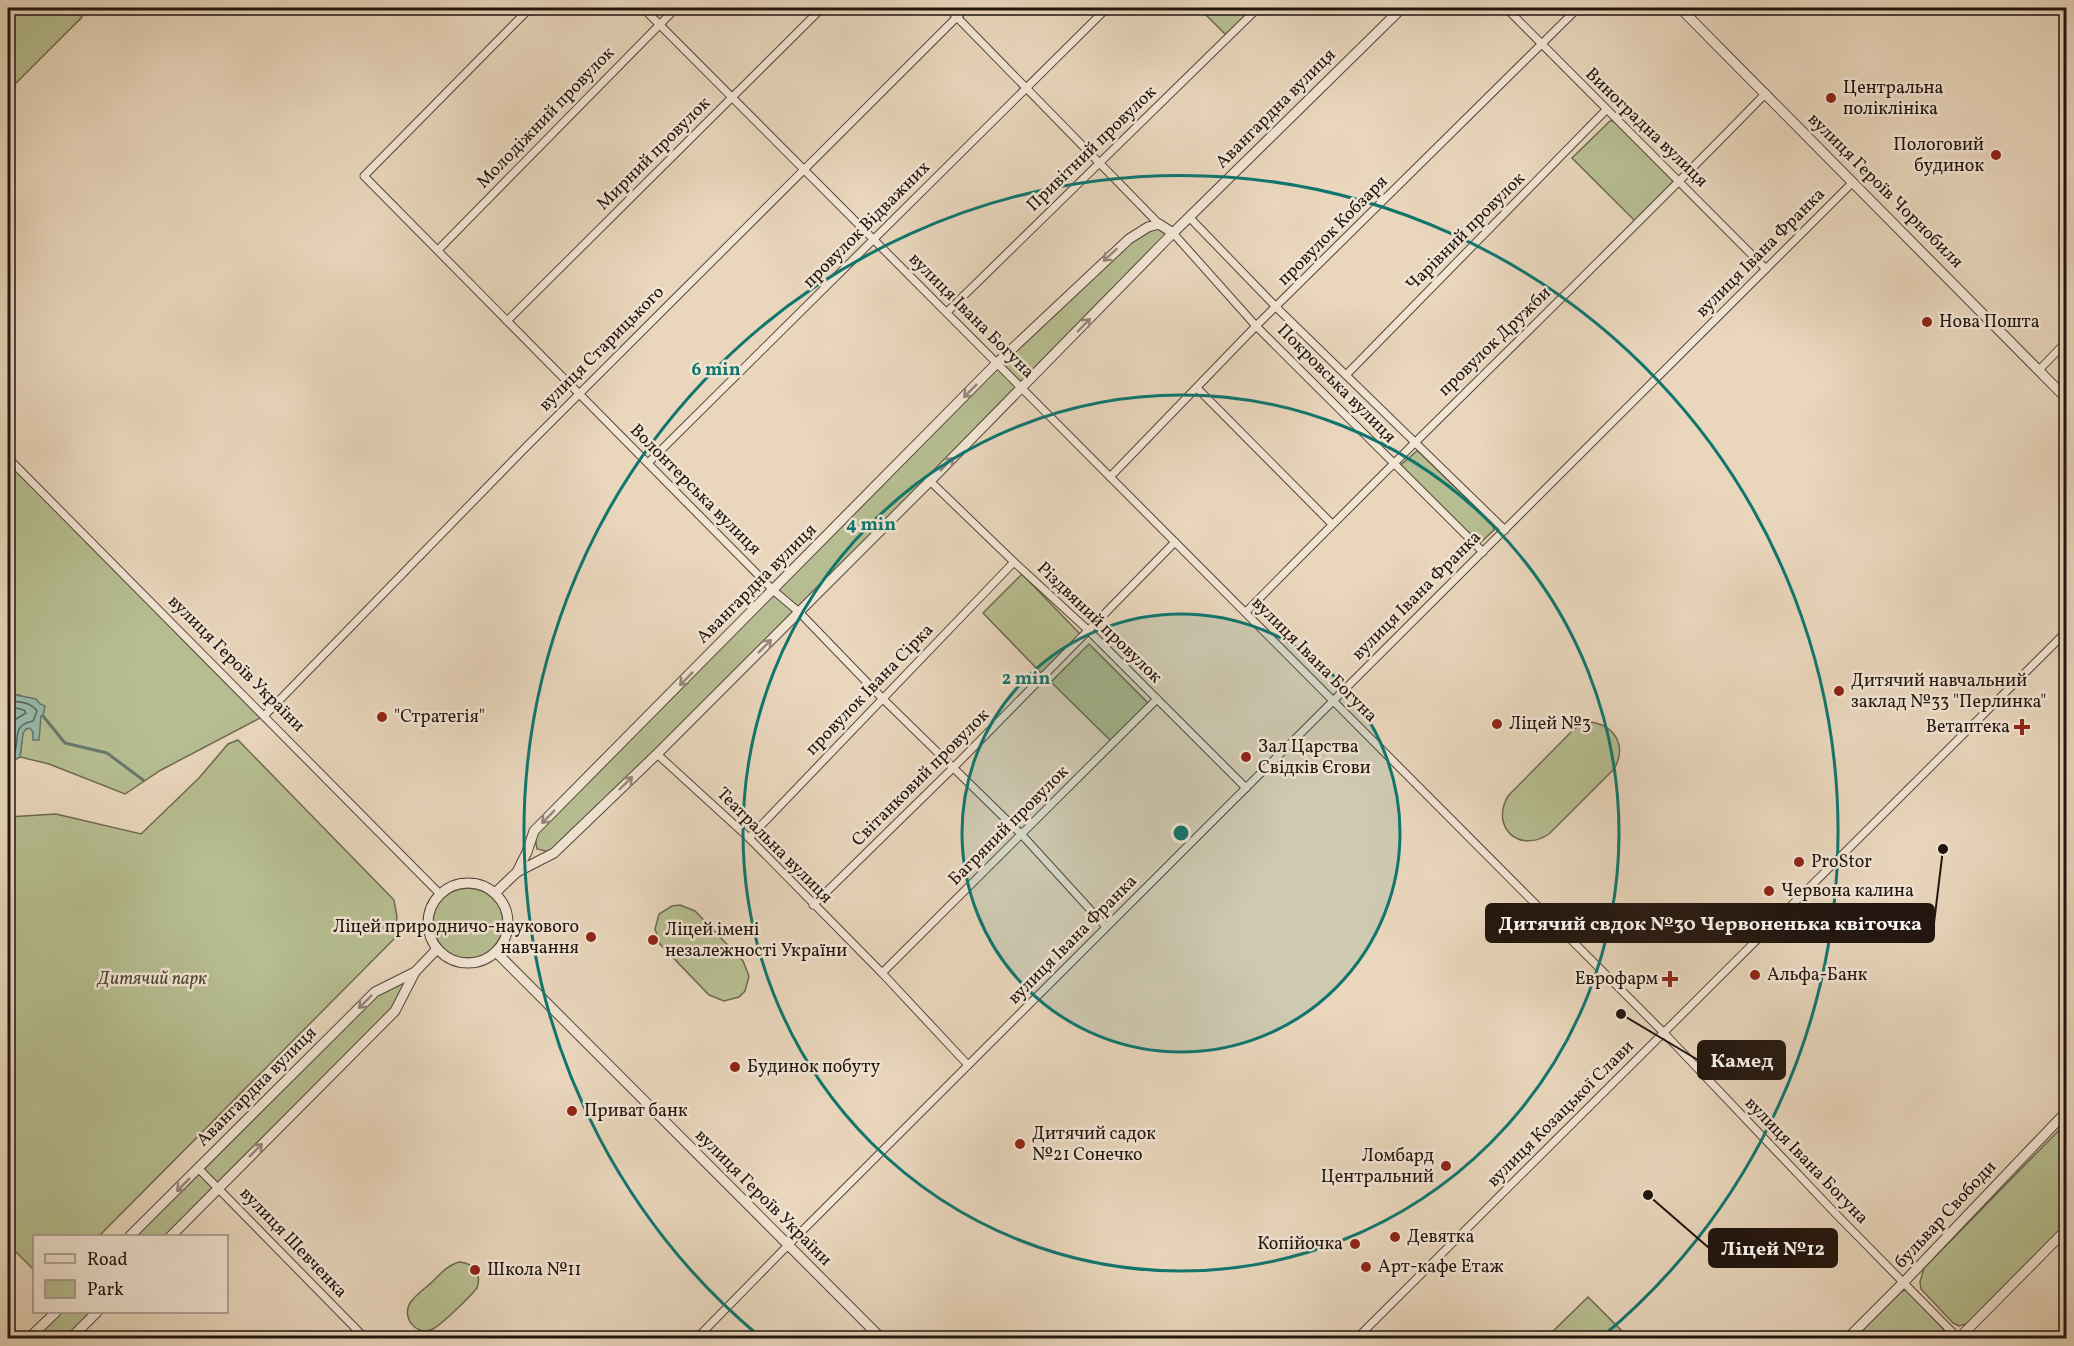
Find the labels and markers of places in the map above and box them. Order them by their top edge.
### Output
place label: Центральна поліклініка [1843,76,1943,122]
marker: Центральна поліклініка [1824,91,1838,105]
place label: Пологовий будинок [1893,133,1984,179]
marker: Пологовий будинок [1989,148,2003,162]
place label: Нова Пошта [1939,310,2040,335]
marker: Нова Пошта [1920,315,1934,329]
place label: Дитячий навчальний заклад №33 "Перлинка" [1851,669,2046,715]
marker: Дитячий навчальний заклад №33 "Перлинка" [1832,684,1846,698]
place label: "Стратегія" [394,705,485,730]
marker: "Стратегія" [375,710,389,724]
place label: Ліцей №3 [1509,712,1591,737]
place label: Ветаптека [1926,715,2010,740]
marker: Ліцей №3 [1490,717,1504,731]
marker: Ветаптека [2015,720,2029,734]
place label: Зал Царства Свідків Єгови [1258,735,1371,781]
marker: Зал Царства Свідків Єгови [1239,750,1253,764]
centre of rings [1171,823,1191,843]
place label: ProStor [1811,850,1872,875]
marker: ProStor [1792,855,1806,869]
place label: Червона калина [1781,879,1914,904]
marker: Червона калина [1762,884,1776,898]
callout: Дитячий свдок №30 Червоненька квіточка [1486,904,1934,942]
place label: Ліцей природничо-наукового навчання [333,915,579,961]
place label: Ліцей імені незалежності України [665,918,847,964]
marker: Ліцей природничо-наукового навчання [584,930,598,944]
marker: Ліцей імені незалежності України [646,933,660,947]
place label: Альфа-Банк [1767,963,1868,988]
place label: Еврофарм [1575,967,1658,992]
marker: Альфа-Банк [1748,968,1762,982]
marker: Еврофарм [1663,972,1677,986]
callout: Камед [1698,1041,1785,1079]
place label: Будинок побуту [747,1055,880,1080]
marker: Будинок побуту [728,1060,742,1074]
place label: Приват банк [584,1099,688,1124]
marker: Приват банк [565,1104,579,1118]
place label: Дитячий садок №21 Сонечко [1032,1122,1156,1168]
marker: Дитячий садок №21 Сонечко [1013,1137,1027,1151]
place label: Ломбард Центральний [1321,1144,1434,1190]
marker: Ломбард Центральний [1439,1159,1453,1173]
place label: Девятка [1407,1225,1474,1250]
callout: Ліцей №12 [1709,1229,1837,1267]
marker: Девятка [1388,1230,1402,1244]
place label: Копійочка [1257,1232,1343,1257]
marker: Копійочка [1348,1237,1362,1251]
place label: Арт-кафе Етаж [1378,1255,1504,1280]
place label: Школа №11 [487,1258,581,1283]
marker: Арт-кафе Етаж [1359,1260,1373,1274]
marker: Школа №11 [468,1263,482,1277]

